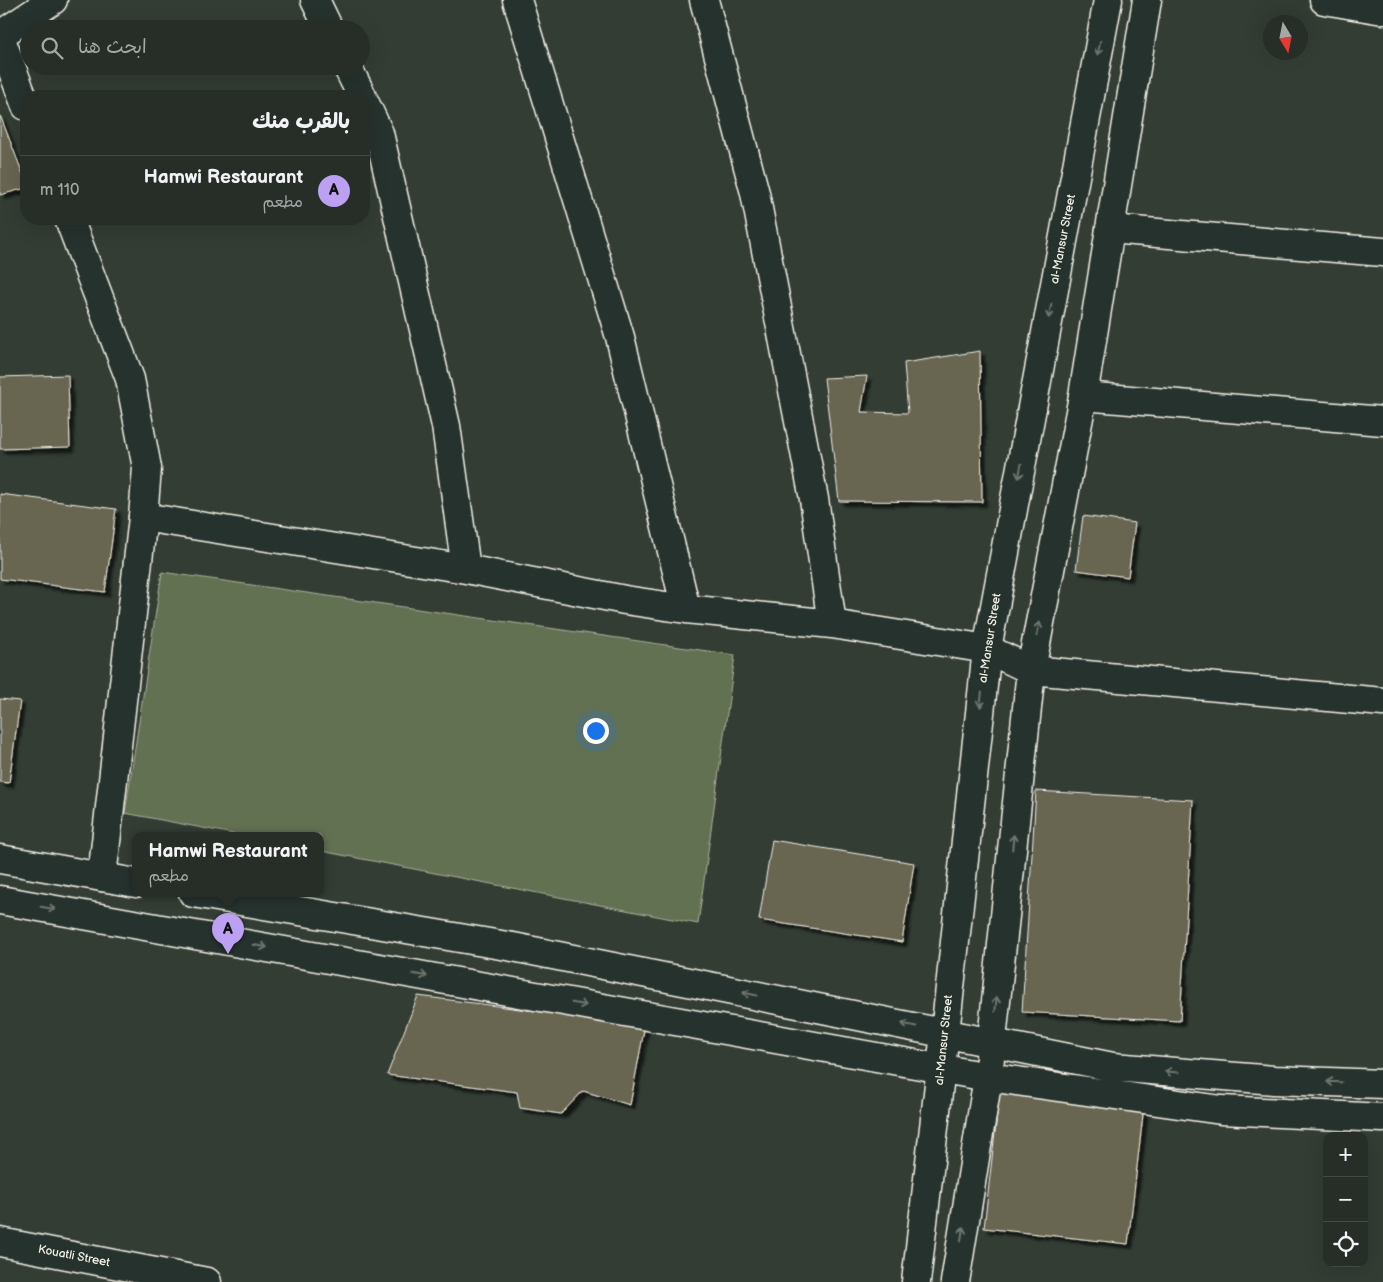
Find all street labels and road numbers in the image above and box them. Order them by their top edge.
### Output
street label: al-Mansur Street [1047,193,1079,285]
street label: al-Mansur Street [975,592,1005,684]
street label: al-Mansur Street [932,994,956,1086]
street label: Kouatli Street [37,1242,112,1270]

